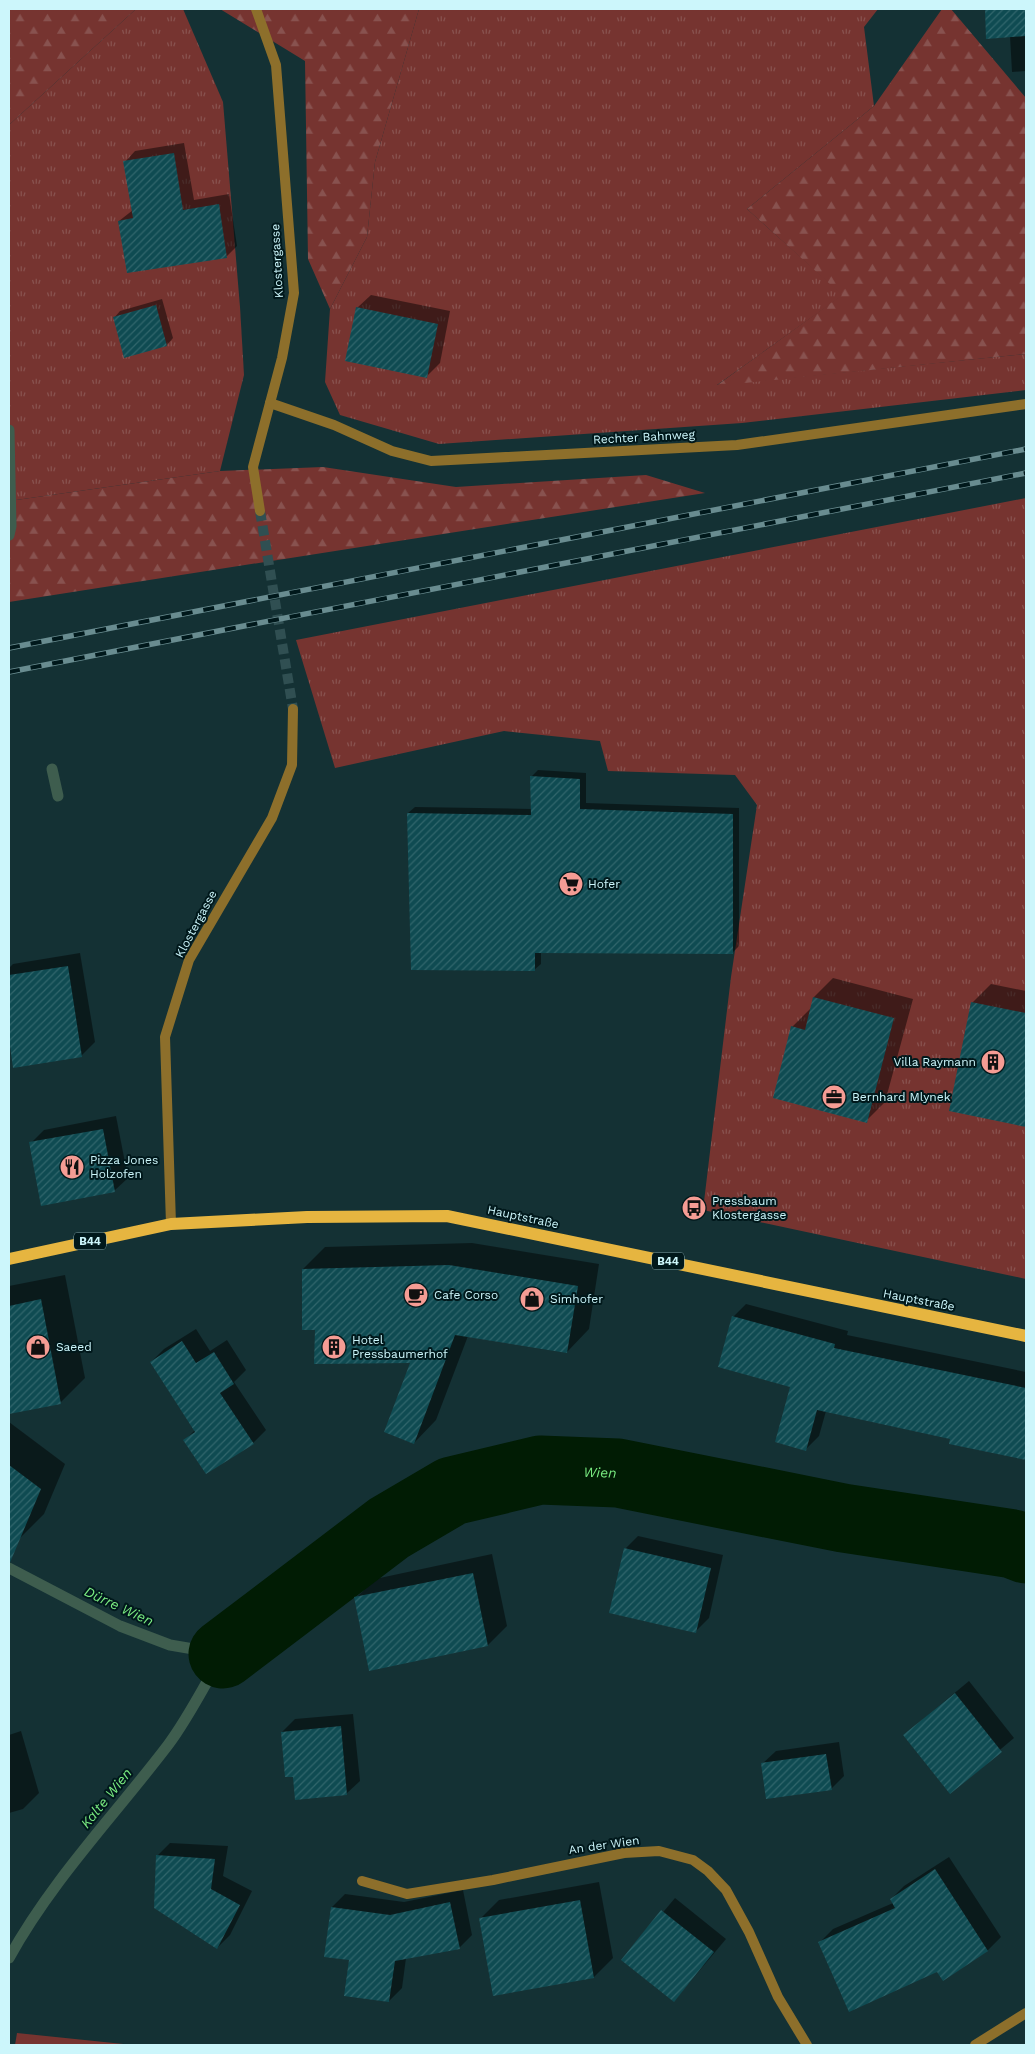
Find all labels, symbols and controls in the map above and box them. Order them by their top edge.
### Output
street label: Klostergasse [268,223,286,299]
street label: Rechter Bahnweg [593,427,696,447]
supermarket icon: Hofer [558,871,584,897]
place label: Hofer [588,877,620,891]
street label: Klostergasse [172,888,220,960]
building icon: Villa Raymann [980,1049,1006,1075]
place label: Villa Raymann [893,1055,976,1069]
office icon: Bernhard Mlynek [821,1084,847,1110]
place label: Bernhard Mlynek [852,1090,951,1104]
place label: Pizza Jones Holzofen [90,1153,158,1181]
restaurant icon: Pizza Jones Holzofen [59,1154,85,1180]
place label: Pressbaum Klostergasse [712,1194,786,1222]
bus stop icon: Pressbaum Klostergasse [681,1195,707,1221]
street label: Hauptstraße [486,1203,560,1231]
road number: B44 [74,1232,106,1250]
road number: B44 [652,1252,684,1270]
cafe icon: Cafe Corso [403,1282,429,1308]
shop icon: Simhofer [519,1286,545,1312]
street label: Hauptstraße [882,1286,956,1314]
place label: Cafe Corso [434,1288,498,1302]
place label: Simhofer [550,1292,603,1306]
place label: Hotel Pressbaumerhof [352,1333,448,1361]
shop icon: Saeed [25,1334,51,1360]
building icon: Hotel Pressbaumerhof [321,1334,347,1360]
place label: Saeed [56,1340,92,1354]
water label: Wien [583,1464,617,1481]
water label: Dürre Wien [82,1583,156,1629]
water label: Kalte Wien [77,1765,135,1831]
street label: An der Wien [568,1833,640,1857]

